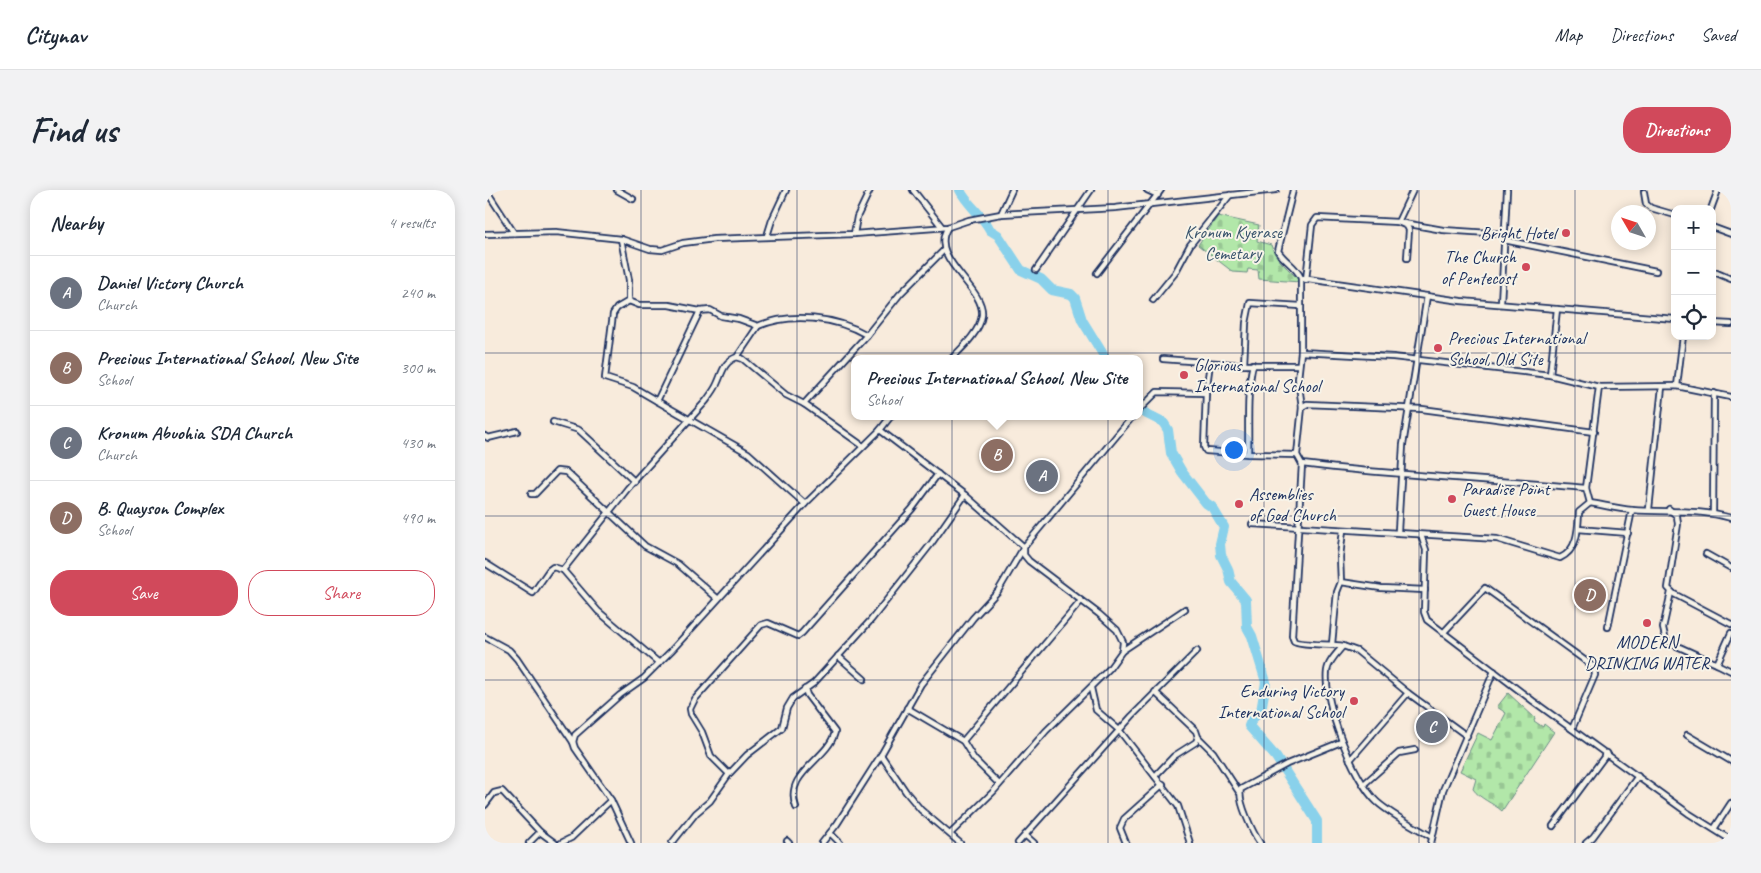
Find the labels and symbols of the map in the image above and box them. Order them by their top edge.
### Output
north arrow [1611,205,1656,250]
park label: Kronum Kyerase Cemetary [1184,221,1283,264]
place label: Bright Hotel [1480,222,1559,244]
marker: Bright Hotel [1560,227,1572,239]
place label: The Church of Pentecost [1441,246,1519,289]
marker: The Church of Pentecost [1520,261,1532,273]
place label: Precious International School, Old Site [1448,327,1588,370]
marker: Precious International School, Old Site [1432,342,1444,354]
place label: Glorious International School [1194,354,1323,397]
marker: Glorious International School [1178,369,1190,381]
pin: B [981,436,1013,474]
your location [1221,437,1247,463]
pin: A [1026,457,1058,495]
place label: Paradise Point Guest House [1462,478,1552,521]
place label: Assemblies of God Church [1249,483,1337,526]
marker: Paradise Point Guest House [1446,493,1458,505]
marker: Assemblies of God Church [1233,498,1245,510]
pin: D [1574,576,1606,614]
marker: MODERN DRINKING WATER [1641,617,1653,629]
place label: MODERN DRINKING WATER [1585,631,1710,674]
place label: Enduring Victory International School [1218,680,1347,723]
marker: Enduring Victory International School [1348,695,1360,707]
pin: C [1416,708,1448,746]

